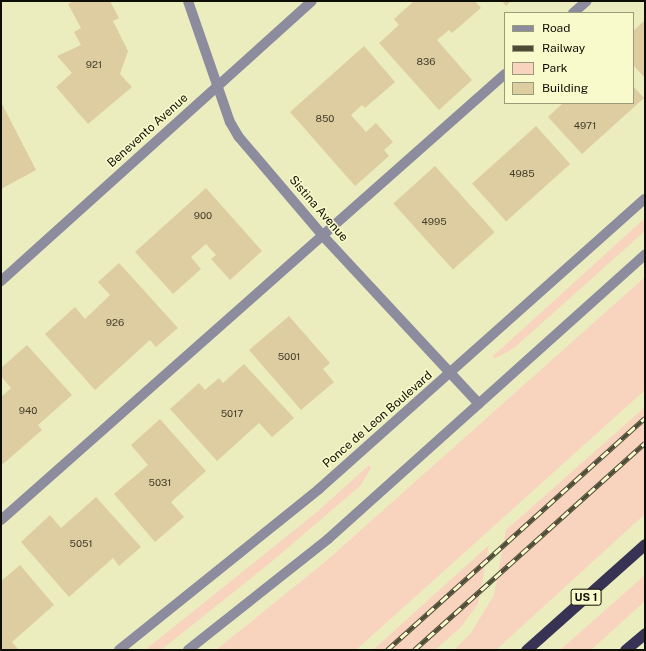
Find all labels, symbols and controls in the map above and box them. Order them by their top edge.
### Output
legend [504,12,634,104]
text: Road [542,21,570,35]
text: Railway [542,41,585,55]
house number: 836 [417,56,435,68]
house number: 921 [86,59,102,71]
text: Park [542,61,568,75]
text: Building [542,81,588,95]
street label: Benevento Avenue [105,91,191,171]
house number: 850 [316,113,334,125]
house number: 4971 [574,120,596,132]
house number: 4985 [509,168,535,180]
street label: Sistina Avenue [286,173,350,245]
house number: 900 [194,210,212,222]
house number: 4995 [421,216,447,228]
house number: 926 [106,317,124,329]
house number: 5001 [278,351,300,363]
street label: Ponce de Leon Boulevard [320,368,436,472]
house number: 940 [19,405,37,417]
house number: 5017 [221,408,243,420]
house number: 5031 [149,477,171,489]
house number: 5051 [70,538,92,550]
road number: US 1 [570,588,602,606]

